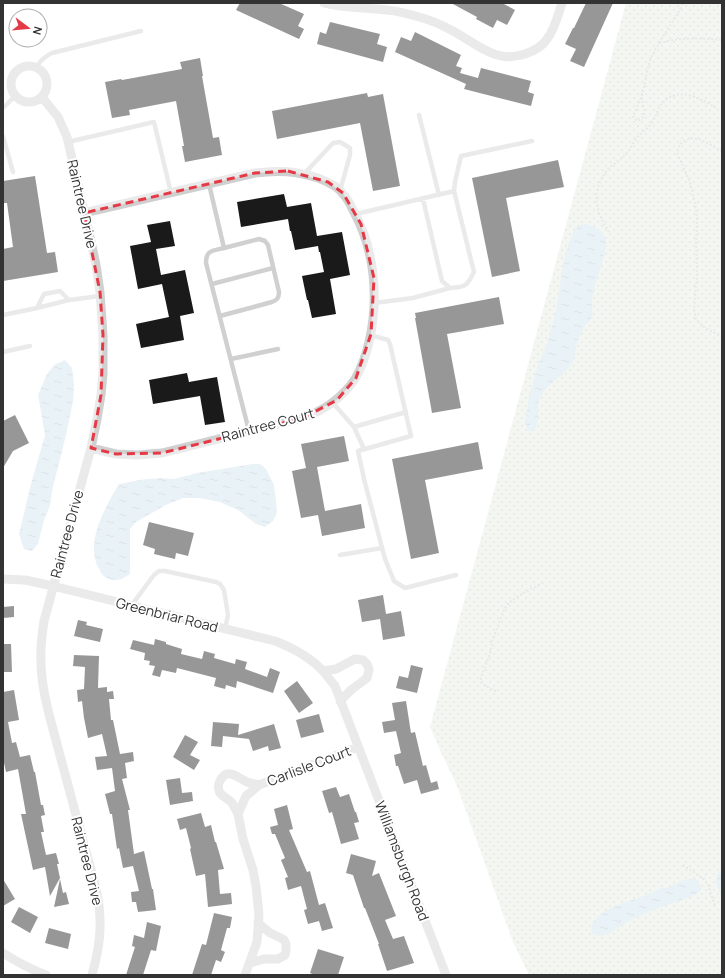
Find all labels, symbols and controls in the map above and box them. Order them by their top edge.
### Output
north arrow [8,8,48,48]
text: N [30,25,46,37]
street label: Raintree Drive [63,158,102,250]
street label: Raintree Court [219,403,317,446]
street label: Raintree Drive [46,488,87,580]
street label: Greenbriar Road [114,593,220,636]
street label: Carlisle Court [264,741,354,790]
street label: Williamsburgh Road [371,798,434,923]
street label: Raintree Drive [67,815,108,907]

